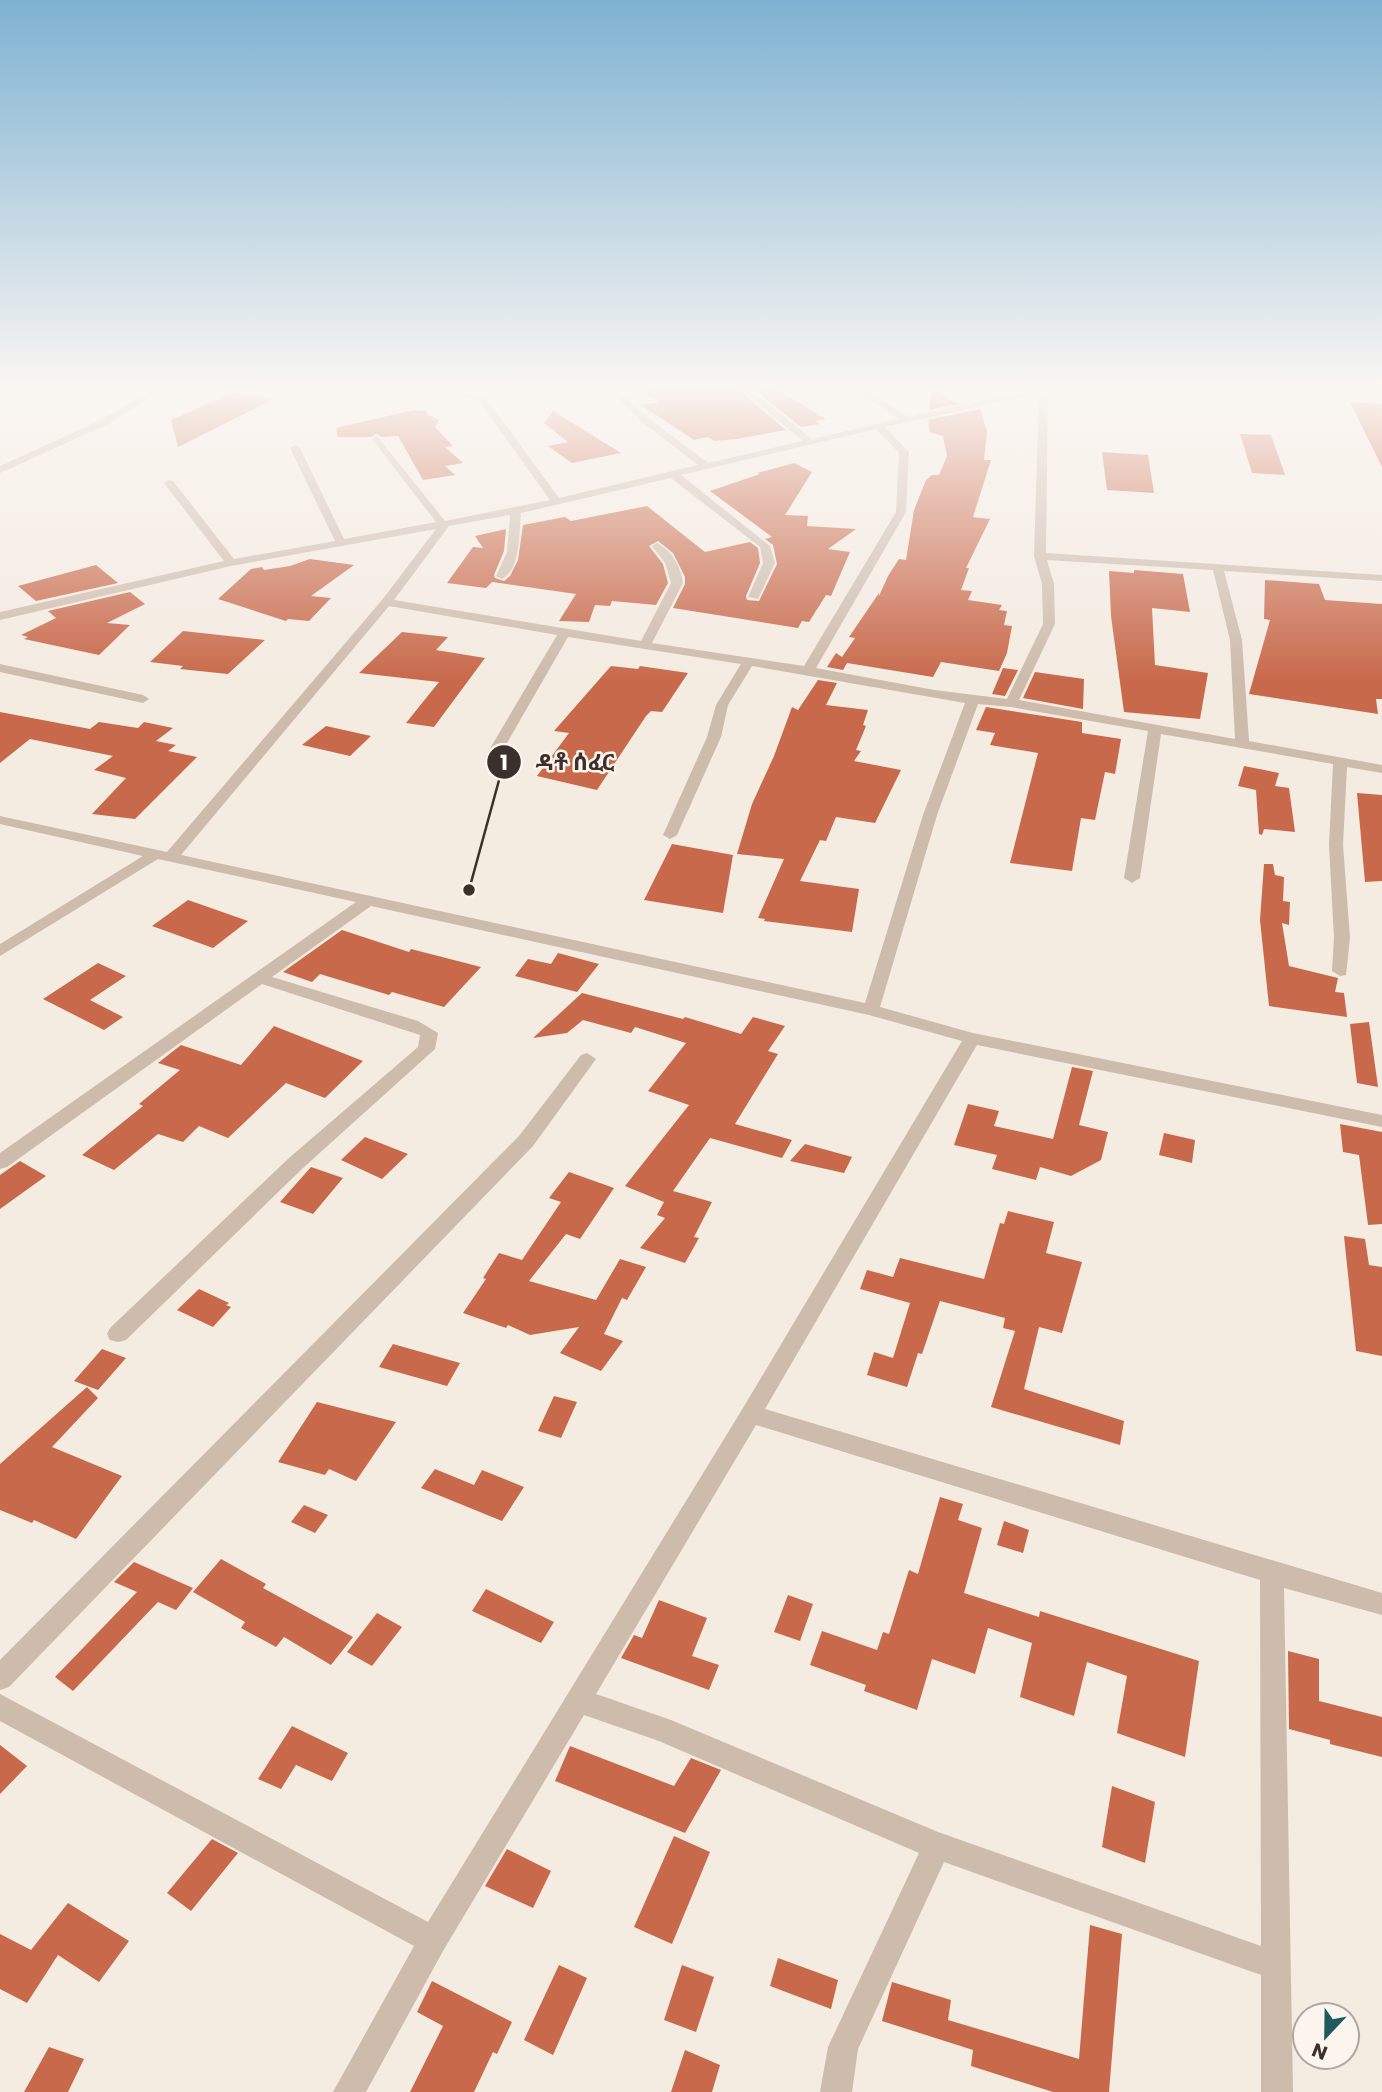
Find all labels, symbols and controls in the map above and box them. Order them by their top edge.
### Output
callout: ዳቶ ሰፈር [486,740,628,784]
text: ዳቶ ሰፈር [536,746,615,778]
text: 1 [500,748,508,777]
north arrow [1291,2001,1361,2071]
text: N [1308,2036,1332,2066]

